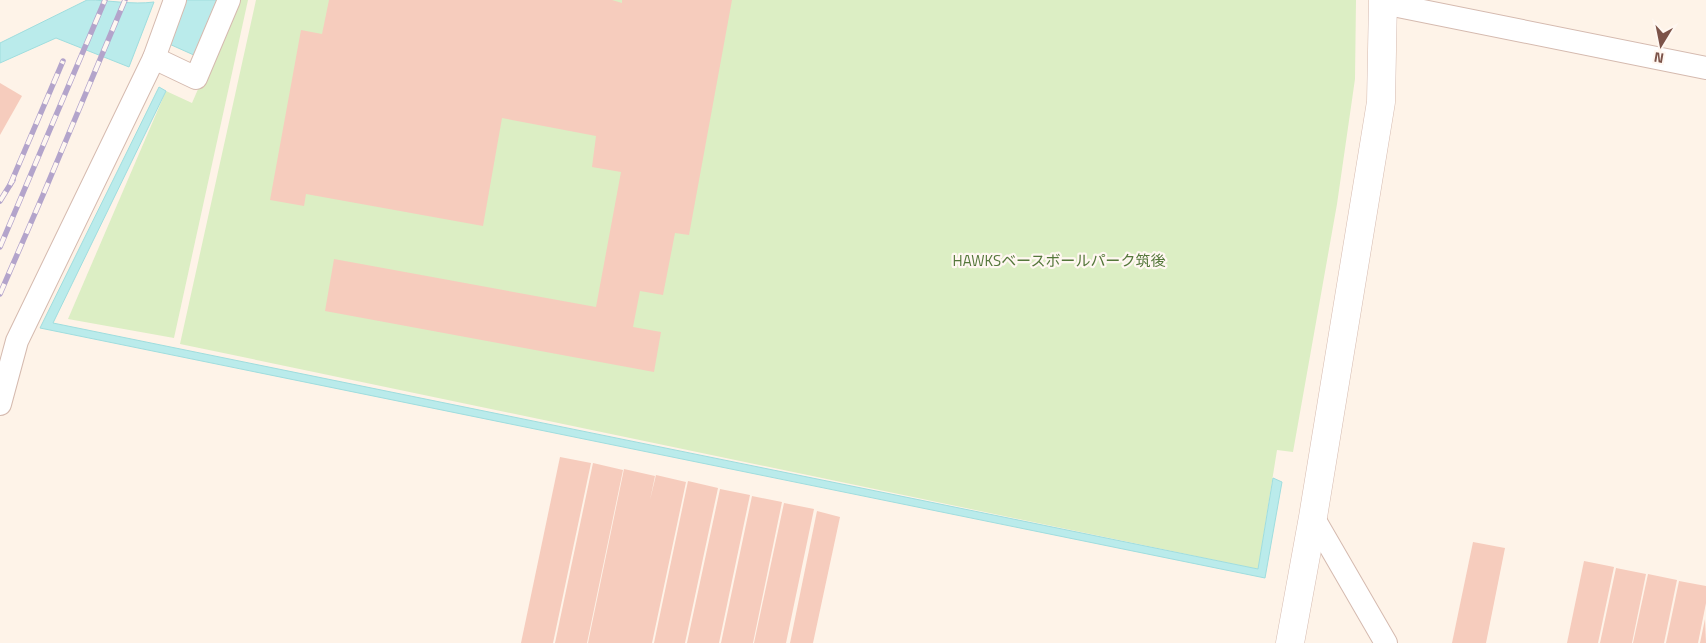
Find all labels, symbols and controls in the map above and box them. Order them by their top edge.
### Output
north arrow [1636,20,1686,70]
text: N [1652,47,1665,69]
park label: HAWKSベースボールパーク筑後 [953,249,1165,272]

